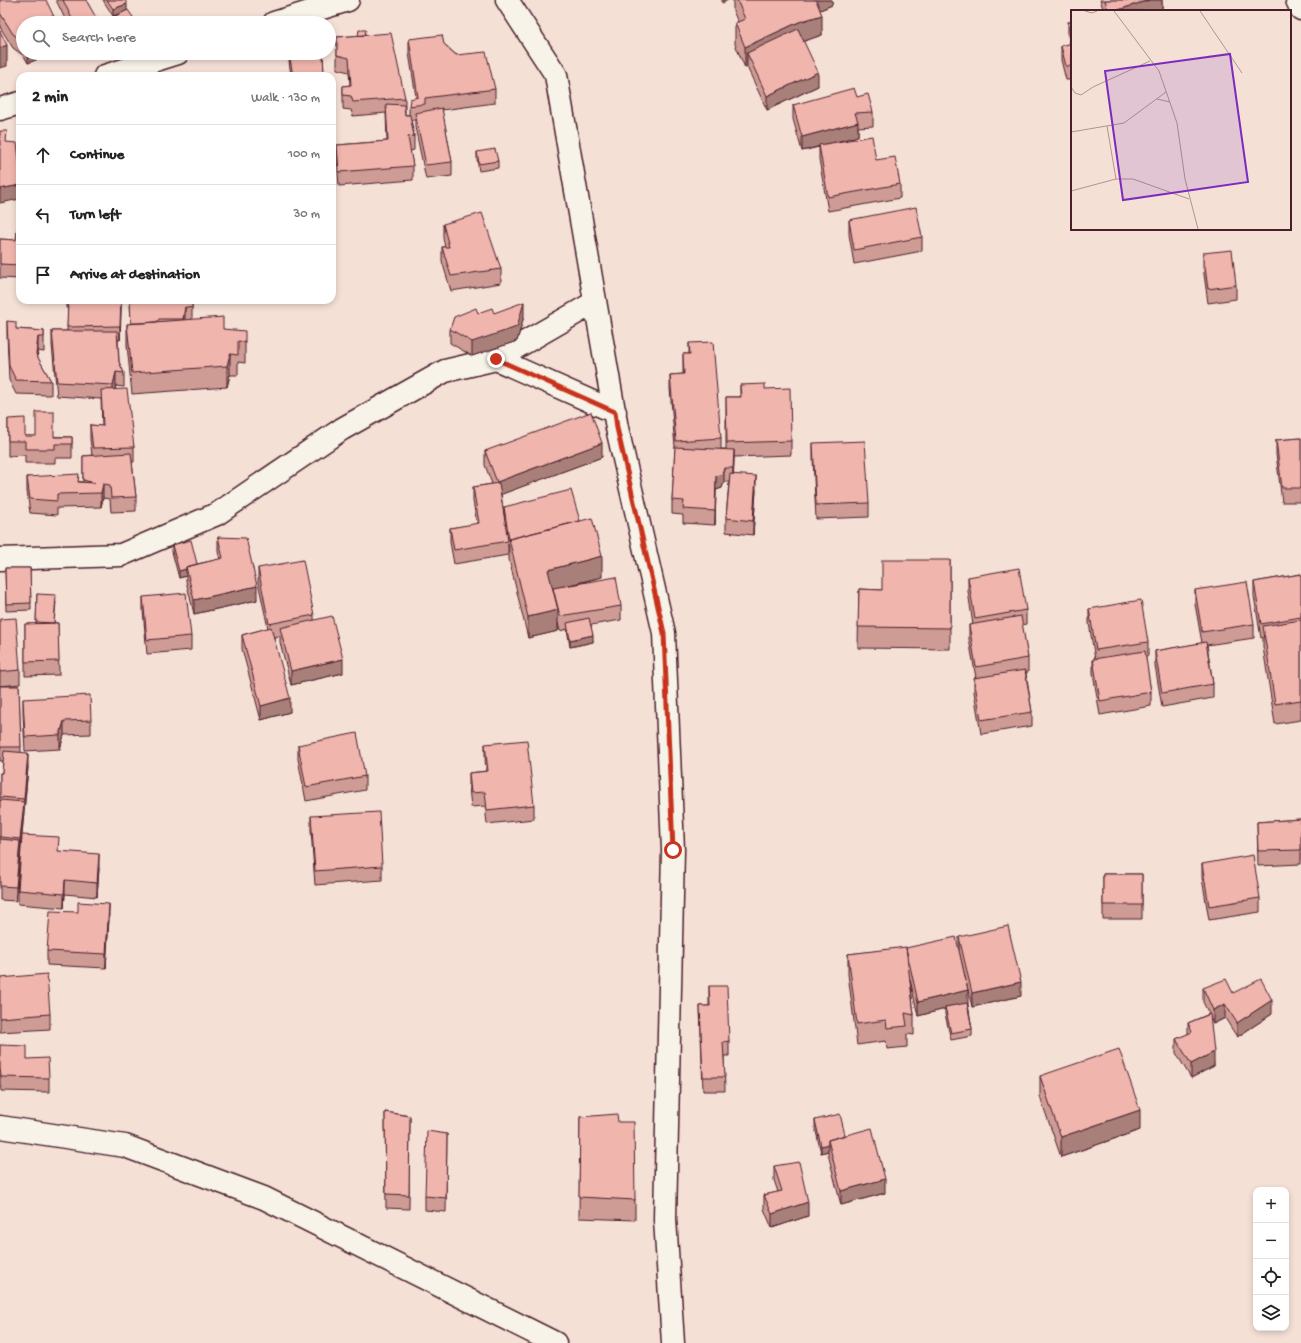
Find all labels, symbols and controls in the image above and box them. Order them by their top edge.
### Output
inset map [1071,10,1291,230]
search box [16,16,336,60]
icon: search [30,27,52,49]
text: Search here [62,29,136,47]
text: 2 min [32,88,68,108]
text: Walk · 130 m [251,91,320,106]
icon: ahead [32,144,54,166]
text: Continue [70,146,124,164]
text: 100 m [288,147,320,162]
icon: left [32,204,54,226]
text: Turn left [70,206,121,224]
text: 30 m [294,207,320,222]
icon: arrive [32,264,54,286]
text: Arrive at destination [70,266,200,284]
route end [487,350,505,368]
route start [664,841,682,859]
map controls [1253,1187,1289,1331]
button: + [1253,1187,1289,1223]
button: − [1253,1223,1289,1259]
button: locate [1253,1259,1289,1295]
button: layers [1253,1295,1289,1331]

